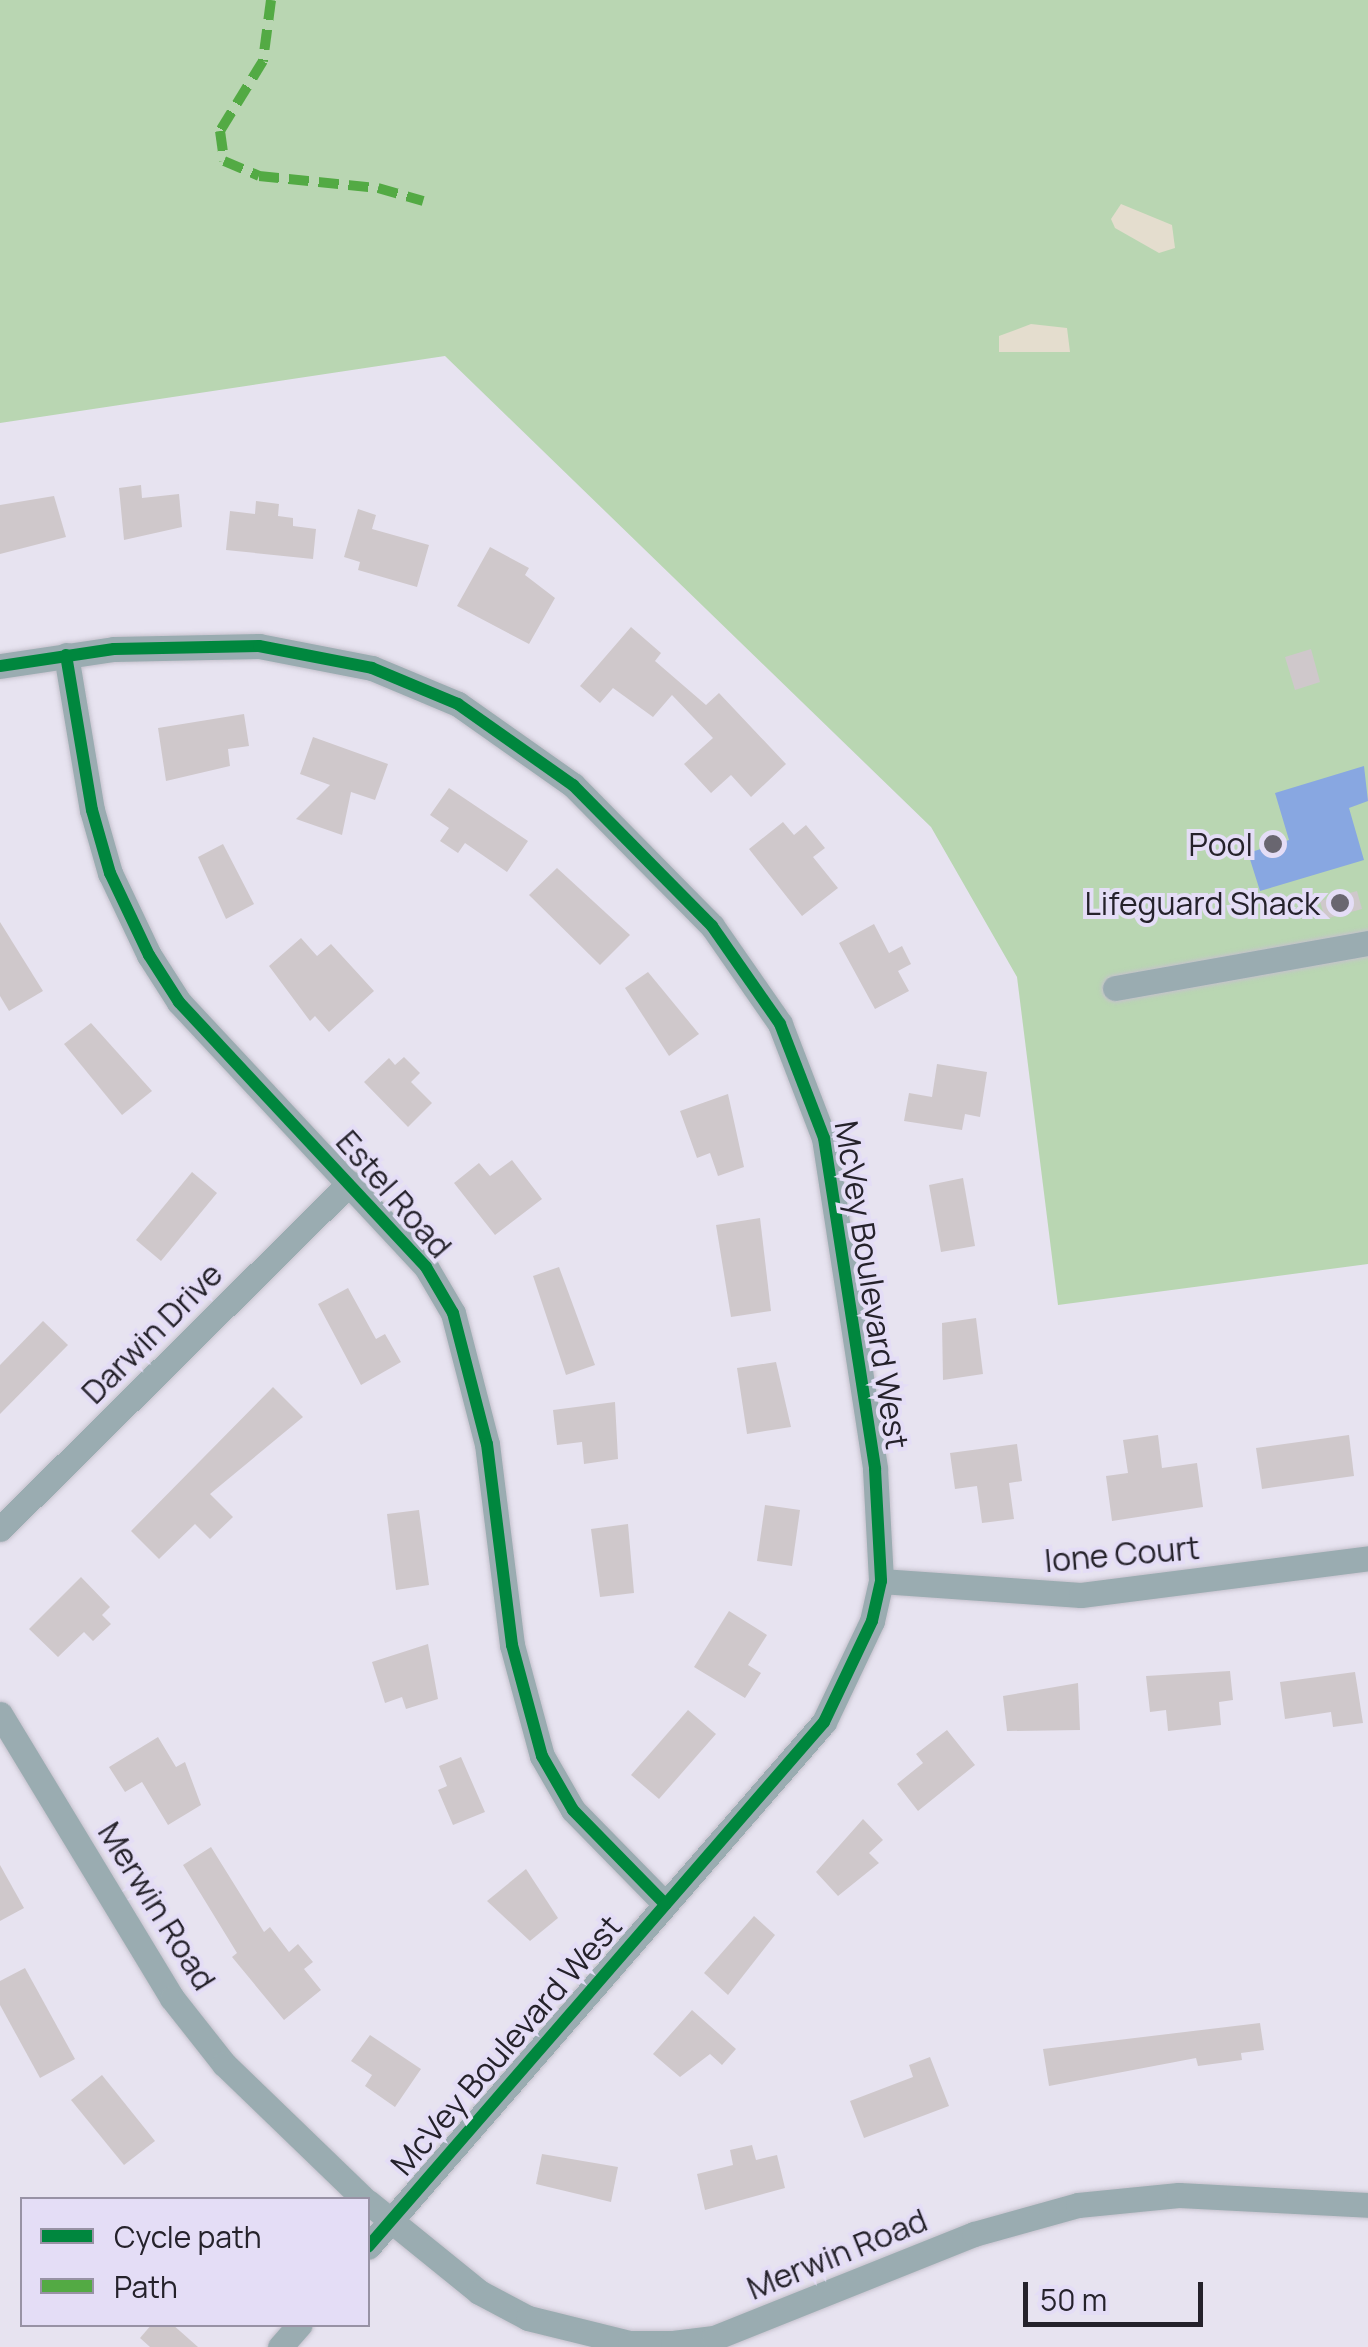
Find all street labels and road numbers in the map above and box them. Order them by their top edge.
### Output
street label: McVey Boulevard West [827,1118,917,1452]
street label: Estel Road [328,1123,460,1265]
street label: Darwin Drive [74,1255,230,1411]
street label: Ione Court [1043,1528,1201,1580]
street label: Merwin Road [90,1815,224,1997]
street label: McVey Boulevard West [383,1907,629,2183]
street label: Merwin Road [742,2201,932,2307]

